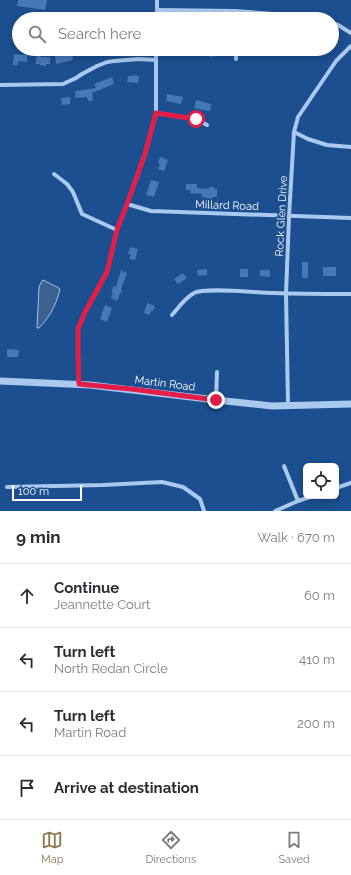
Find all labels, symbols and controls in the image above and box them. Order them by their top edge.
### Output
search box [12,12,339,56]
icon: search [26,23,48,45]
text: Search here [58,25,141,43]
route start [187,110,205,128]
street label: Rock Glen Drive [273,175,290,257]
street label: Millard Road [195,198,259,213]
street label: Martin Road [134,373,196,394]
route end [207,391,225,409]
map controls [303,463,339,499]
button: locate [303,463,339,499]
scale bar [12,483,82,502]
text: 100 m [18,485,49,498]
text: 9 min [16,527,61,547]
text: Walk · 670 m [258,530,335,545]
text: Continue [54,579,119,597]
icon: ahead [16,585,38,607]
text: 60 m [304,588,335,603]
text: Jeannette Court [54,597,150,612]
text: Turn left [54,643,115,661]
icon: left [16,649,38,671]
text: 410 m [299,652,335,667]
text: North Redan Circle [54,661,168,676]
text: Turn left [54,707,115,725]
icon: left [16,713,38,735]
text: 200 m [297,716,335,731]
text: Martin Road [54,725,126,740]
icon: arrive [16,777,38,799]
text: Arrive at destination [54,779,199,797]
tab: Map [41,829,63,866]
tab: Directions [146,829,196,866]
tab: Saved [278,829,310,866]

